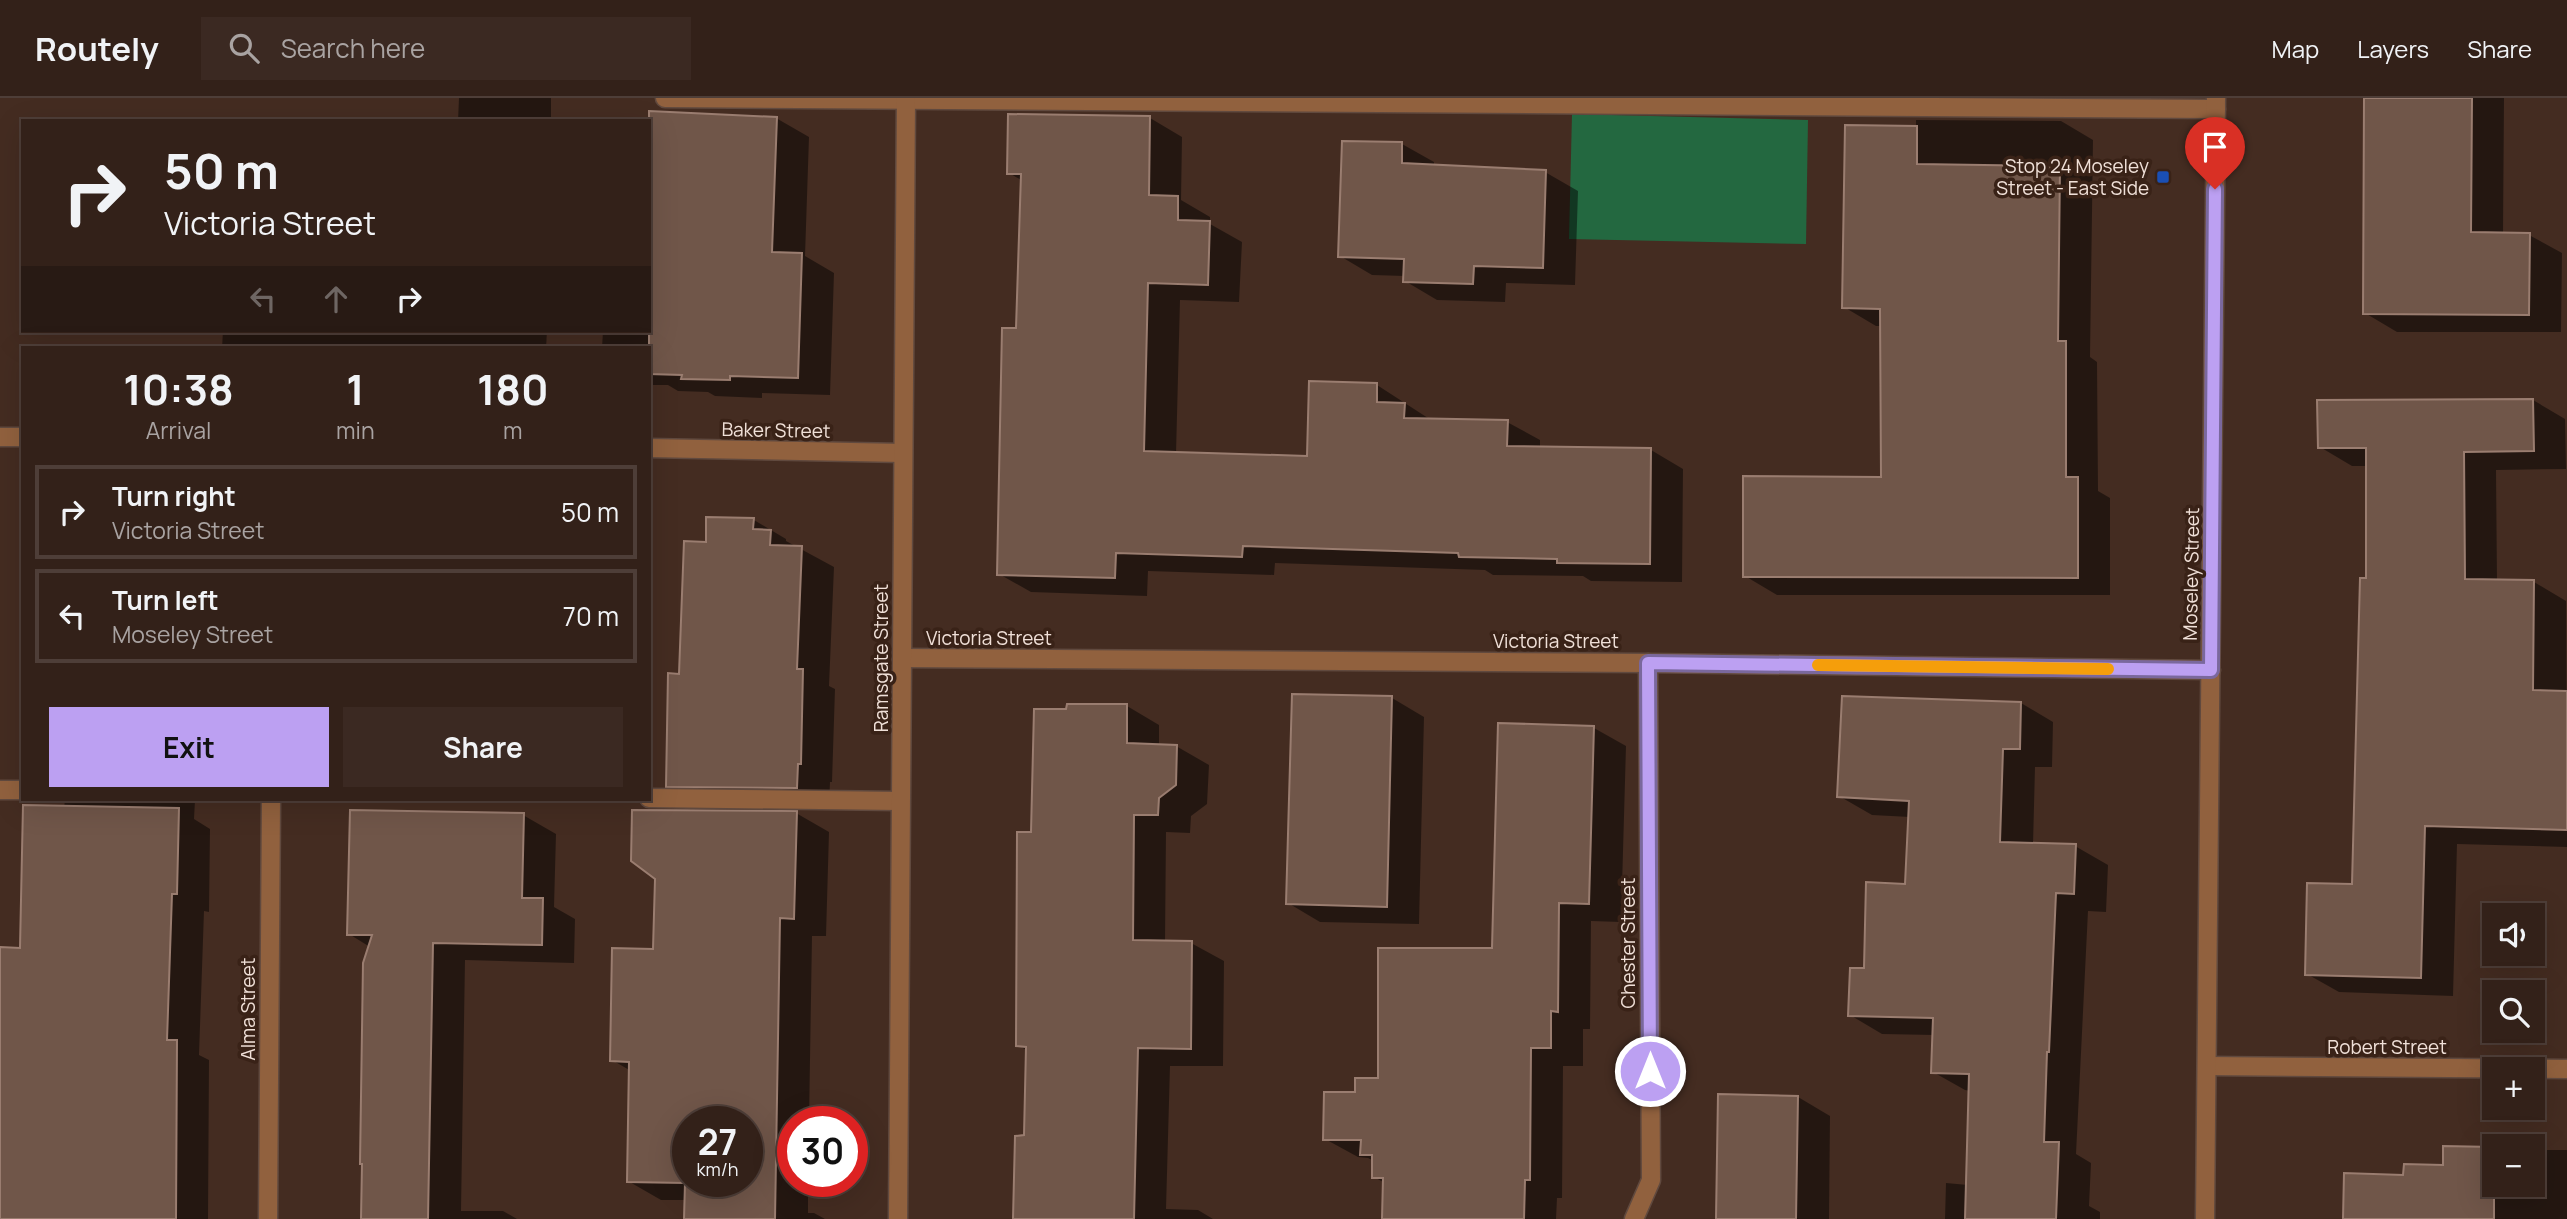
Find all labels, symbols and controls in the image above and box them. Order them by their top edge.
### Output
search box [201,17,691,80]
text: Routely [35,26,159,71]
icon: search [225,29,263,67]
text: Search here [281,30,425,66]
text: Map [2272,32,2319,65]
text: Layers [2357,32,2429,65]
text: Share [2467,32,2532,65]
pin [2185,117,2245,189]
icon: arrive [2196,128,2234,166]
text: 50 m [164,137,279,204]
icon: right [49,147,140,238]
place label: Stop 24 Moseley Street - East Side [1996,153,2149,201]
marker: Stop 24 Moseley Street - East Side [2155,169,2171,185]
text: Victoria Street [164,201,376,245]
icon: left [244,280,282,318]
icon: ahead [317,280,355,318]
icon: right [390,280,428,318]
text: 10:38 [123,360,234,418]
text: 1 [346,360,365,418]
text: 180 [477,360,549,418]
text: Arrival [146,414,211,446]
text: min [336,414,375,446]
text: m [503,414,523,446]
street label: Baker Street [721,416,831,444]
text: Turn right [112,478,236,514]
icon: right [53,493,91,531]
text: 50 m [561,494,619,530]
street label: Moseley Street [2177,507,2205,641]
text: Victoria Street [112,514,264,546]
text: Turn left [112,582,219,618]
street label: Ramsgate Street [868,584,894,732]
icon: left [53,597,91,635]
text: 70 m [563,598,619,634]
text: Moseley Street [112,618,273,650]
street label: Victoria Street [926,625,1052,651]
street label: Victoria Street [1493,628,1619,654]
button: Exit [49,707,329,787]
button: Share [343,707,623,787]
street label: Chester Street [1615,878,1641,1008]
map controls [2482,903,2545,1197]
button: sound [2482,903,2545,966]
street label: Alma Street [235,958,261,1060]
button: search [2482,980,2545,1043]
position arrow [1613,1034,1687,1108]
street label: Robert Street [2327,1034,2447,1060]
button: + [2482,1057,2545,1120]
speed limit sign: 30 [777,1106,868,1197]
text: 27 [698,1118,737,1166]
button: − [2482,1134,2545,1197]
text: km/h [697,1157,738,1181]

